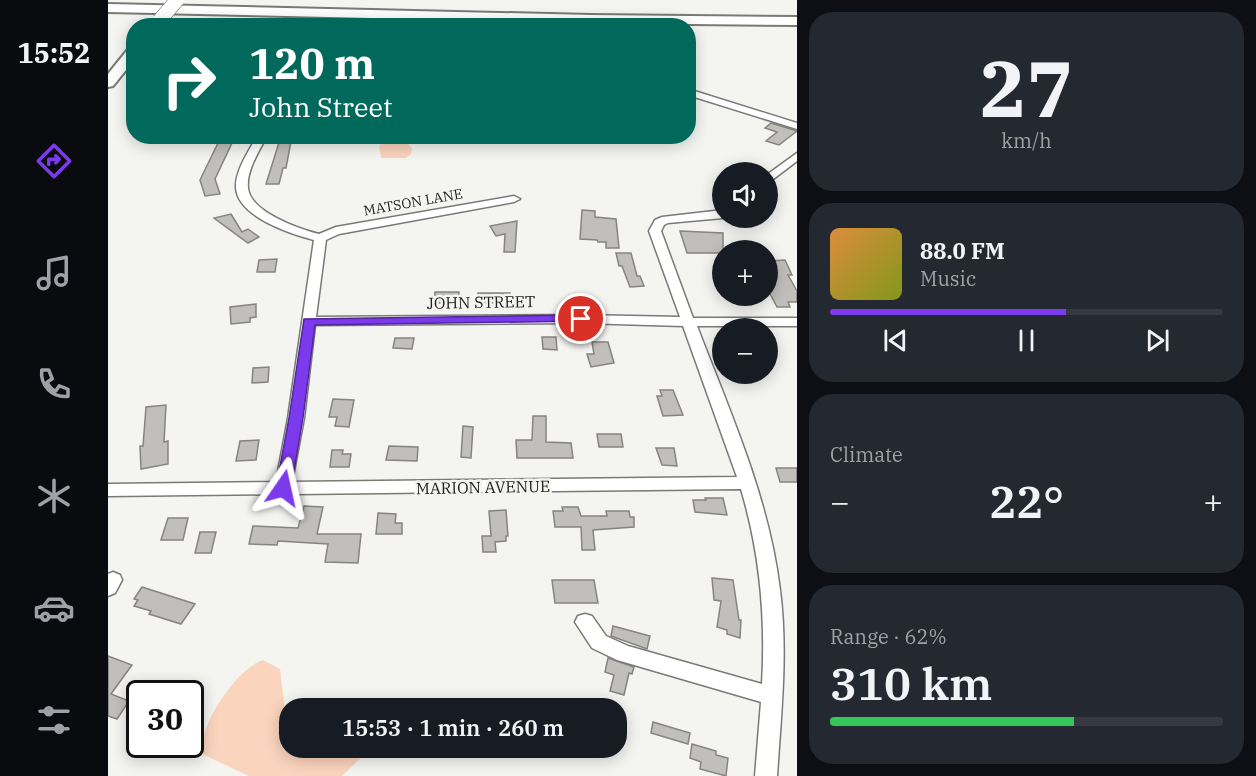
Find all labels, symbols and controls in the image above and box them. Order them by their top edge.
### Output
text: 15:52 [18,35,90,70]
text: 120 m [249,36,375,91]
text: 27 [980,37,1073,138]
icon: right [150,42,228,120]
text: John Street [249,89,393,124]
text: km/h [1001,127,1052,154]
icon: directions [33,140,75,182]
map controls [712,162,778,384]
button: sound [712,162,778,228]
street label: MATSON LANE [362,184,464,220]
text: 88.0 FM [920,236,1005,265]
button: + [712,240,778,306]
icon: music [33,252,75,294]
text: Music [920,265,976,292]
street label: JOHN STREET [426,291,536,313]
pin [555,293,606,344]
icon: arrive [564,302,597,335]
button: − [712,318,778,384]
icon: previous [879,324,912,357]
icon: pause [1010,324,1043,357]
icon: next [1141,324,1174,357]
icon: phone [33,363,75,405]
text: Climate [830,441,903,468]
position arrow [251,456,315,520]
text: 22° [989,472,1064,530]
icon: climate [33,475,75,517]
street label: MARION AVENUE [416,476,550,498]
text: − [830,480,850,523]
text: + [1203,480,1223,523]
icon: car [33,587,75,629]
text: Range · 62% [830,623,947,650]
text: 310 km [830,654,992,712]
speed limit sign: 30 [126,680,204,758]
icon: filters [33,699,75,741]
text: 15:53 · 1 min · 260 m [342,713,564,742]

